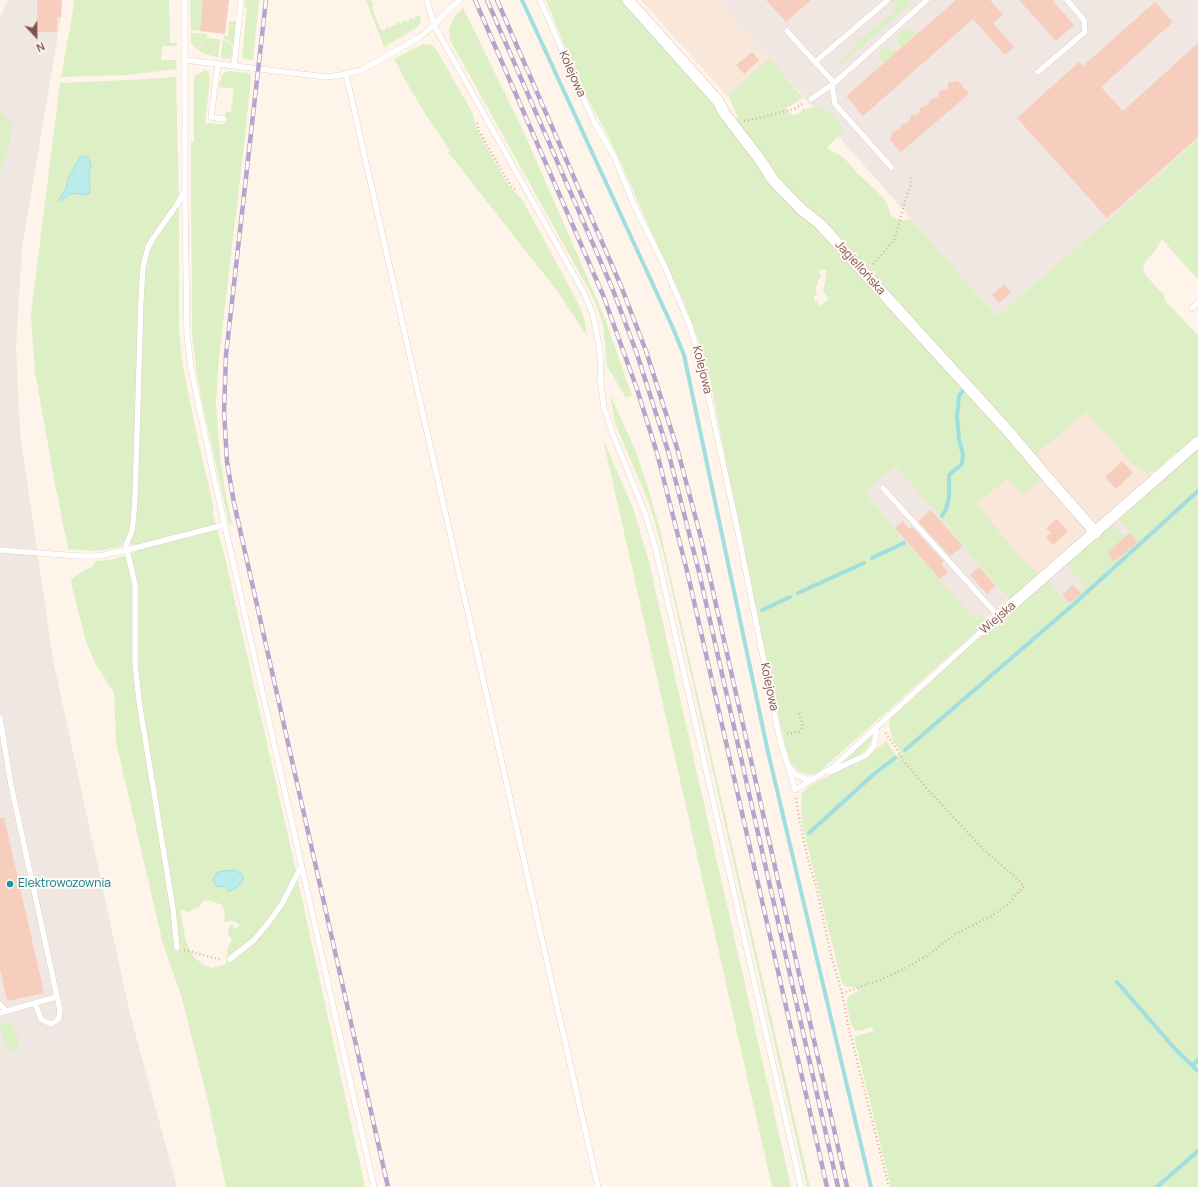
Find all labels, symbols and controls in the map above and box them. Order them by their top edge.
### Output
north arrow [16,16,56,56]
text: N [34,39,47,56]
street label: Kolejowa [555,49,589,99]
street label: Jagiellońska [832,238,888,298]
street label: Kolejowa [689,345,715,395]
street label: Wiejska [977,599,1019,637]
street label: Kolejowa [757,662,781,712]
place label: Elektrowozownia [18,877,111,891]
marker: Elektrowozownia [5,879,15,889]

